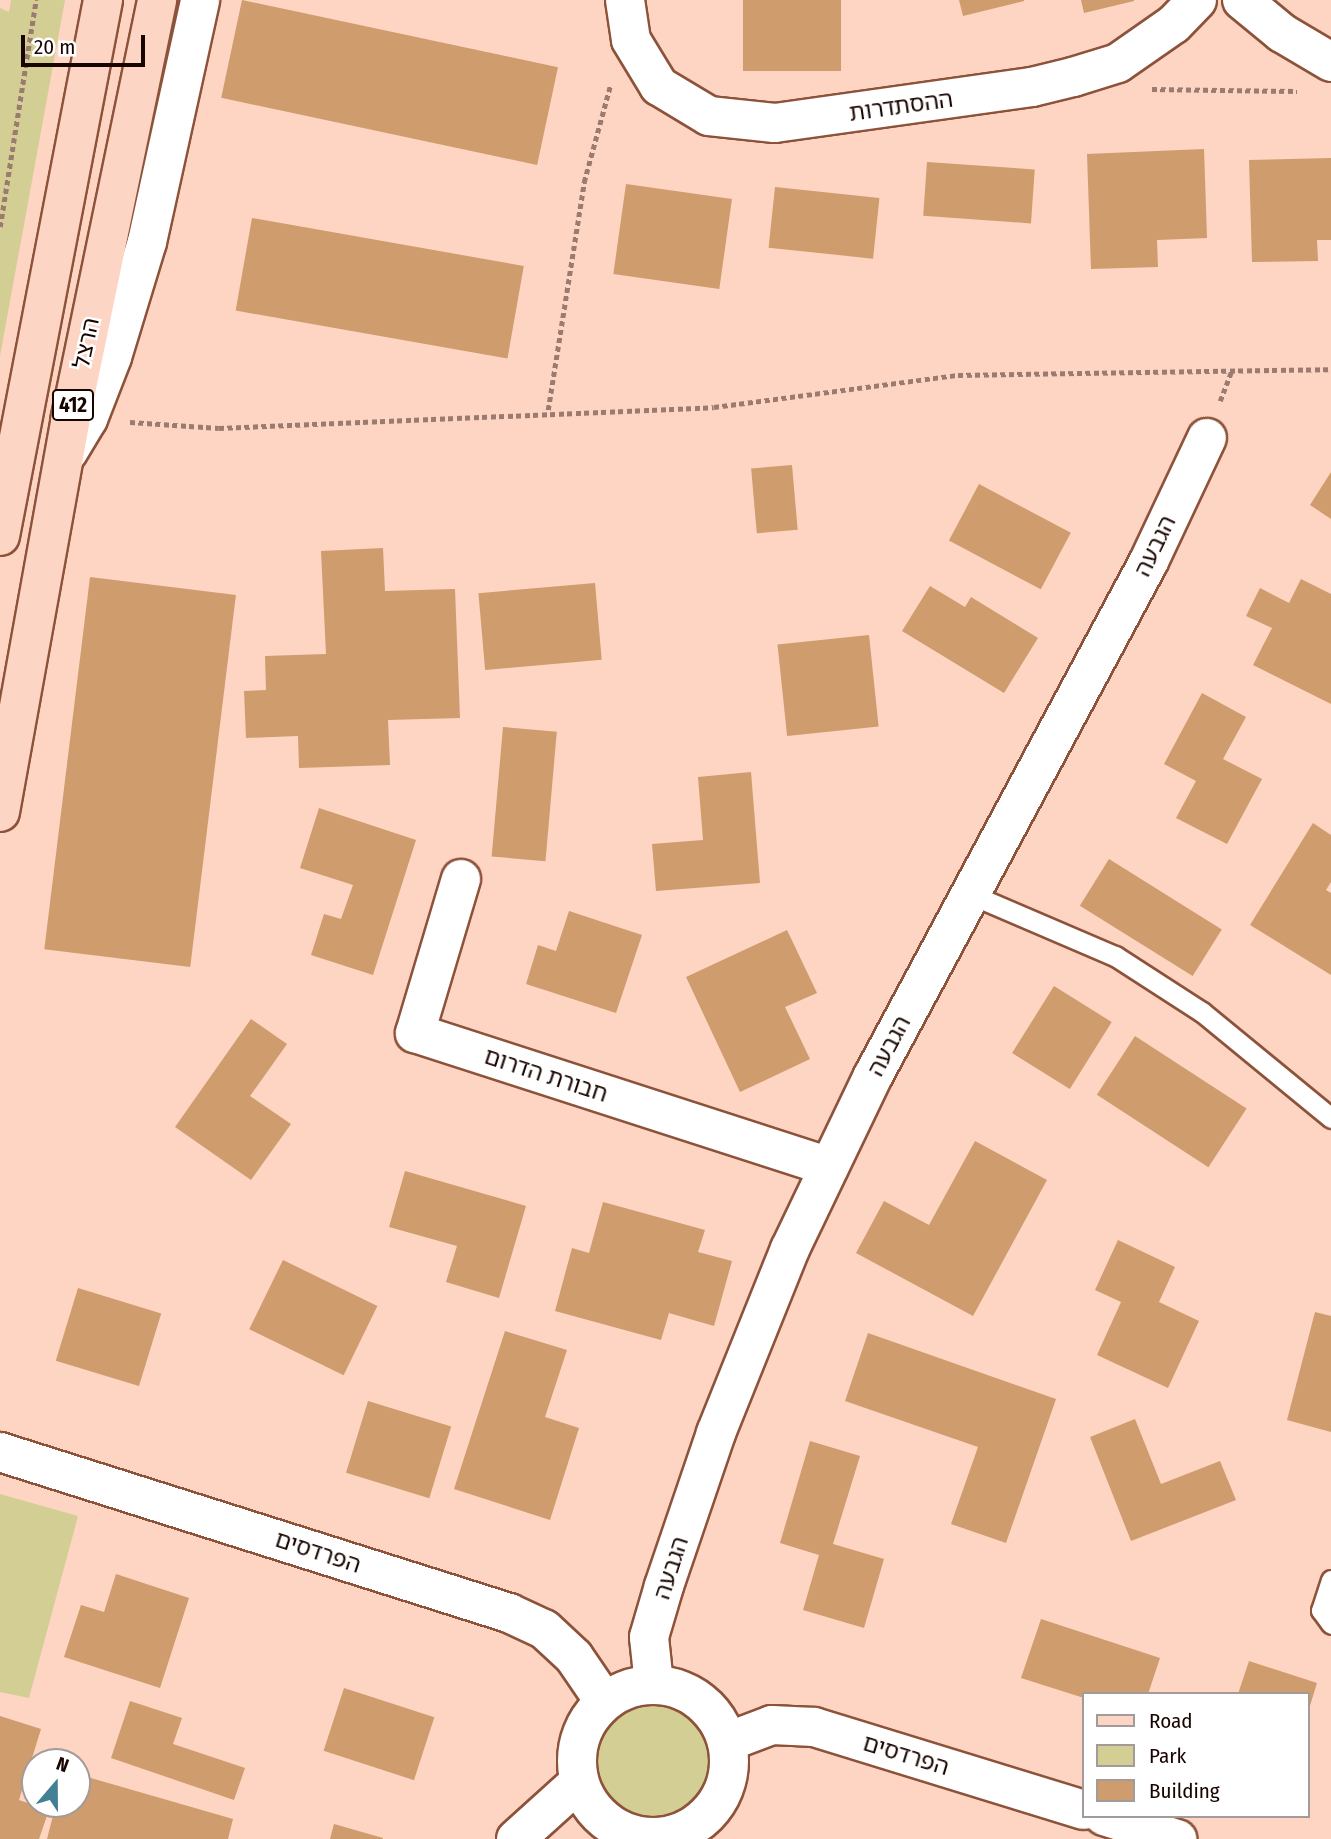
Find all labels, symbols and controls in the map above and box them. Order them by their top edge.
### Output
scale bar [24,21,149,65]
text: 20 m [34,34,75,60]
street label: ההסתדרות [847,85,955,127]
street label: הרצל [67,315,105,371]
road number: 412 [52,388,94,422]
street label: הגבעה [1128,511,1182,581]
street label: הגבעה [862,1011,916,1081]
street label: חבורת הדרום [481,1042,611,1108]
street label: הפרדסים [272,1525,364,1579]
street label: הגבעה [648,1533,694,1603]
legend [1082,1692,1310,1818]
text: Road [1149,1708,1193,1734]
street label: הפרדסים [860,1729,952,1781]
text: Park [1149,1743,1186,1769]
north arrow [21,1748,91,1818]
text: N [53,1752,72,1777]
text: Building [1149,1778,1220,1804]

